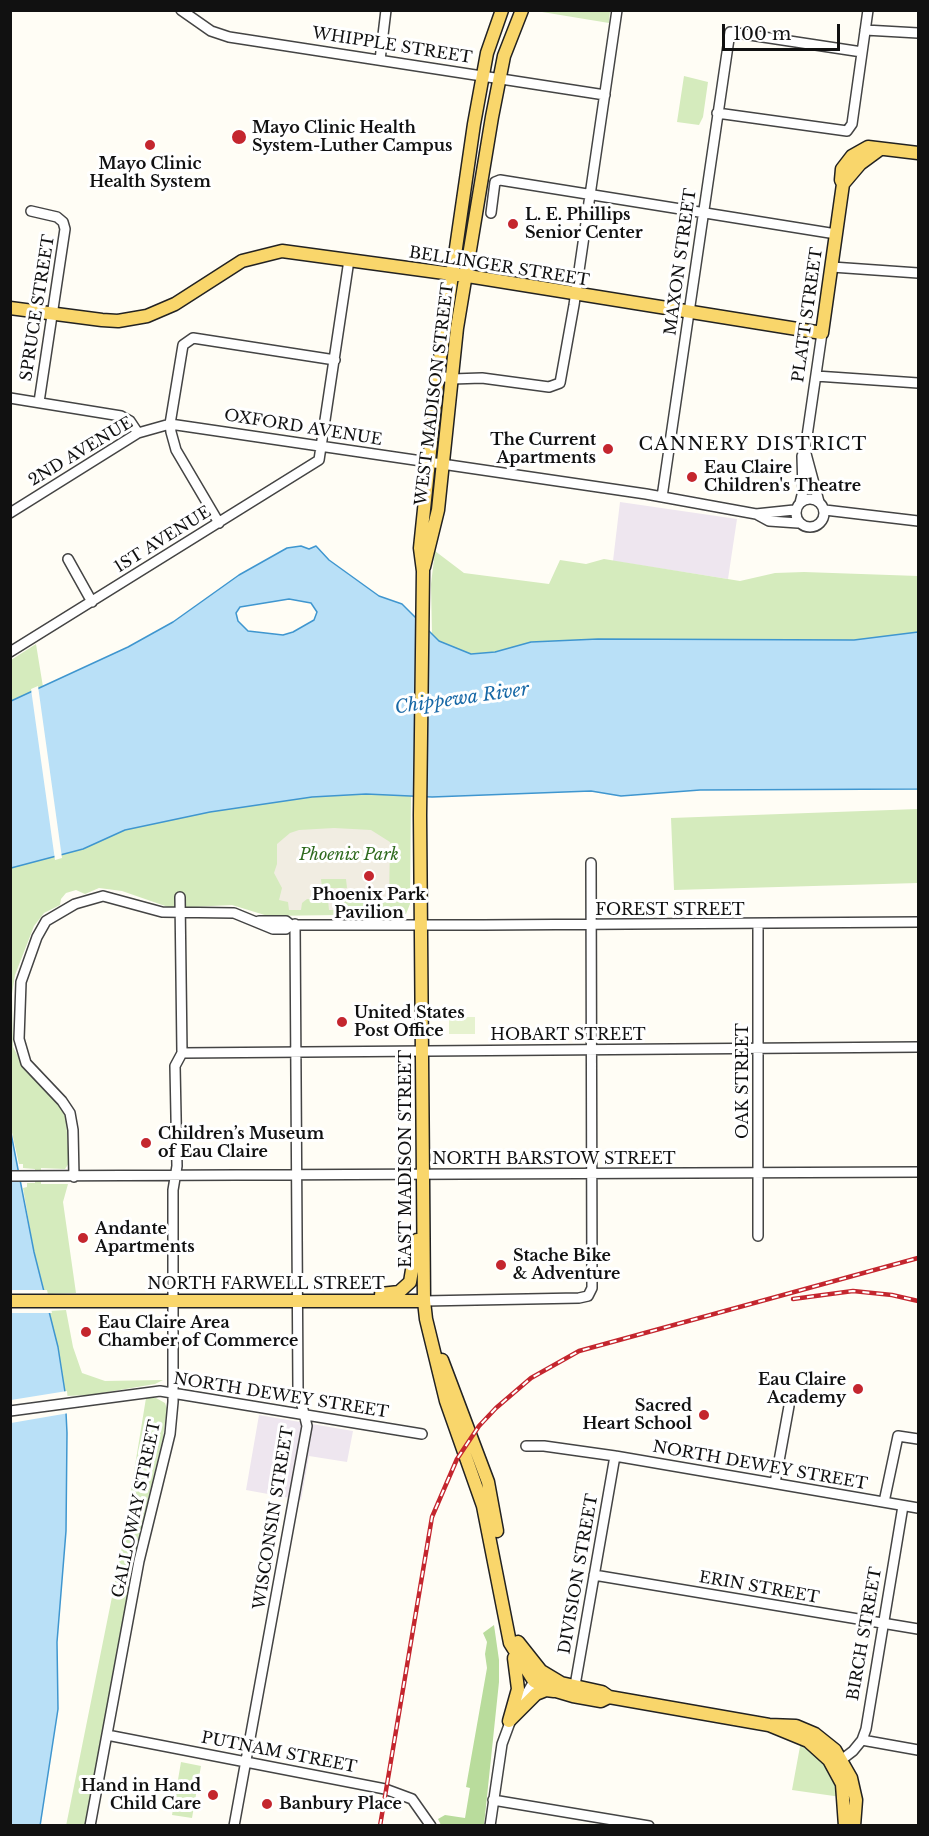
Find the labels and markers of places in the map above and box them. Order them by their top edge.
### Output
place label: Mayo Clinic Health System-Luther Campus [252,118,453,156]
marker: Mayo Clinic Health System-Luther Campus [230,128,248,146]
marker: Mayo Clinic Health System [143,138,157,152]
place label: Mayo Clinic Health System [89,154,211,192]
place label: L. E. Phillips Senior Center [525,205,643,243]
marker: L. E. Phillips Senior Center [506,217,520,231]
place label: The Current Apartments [490,430,596,468]
marker: The Current Apartments [601,442,615,456]
place label: Eau Claire Children's Theatre [704,458,861,496]
marker: Eau Claire Children's Theatre [685,470,699,484]
marker: Phoenix Park Pavilion [362,869,376,883]
place label: Phoenix Park Pavilion [312,885,426,923]
place label: United States Post Office [354,1003,465,1041]
marker: United States Post Office [335,1015,349,1029]
place label: Children’s Museum of Eau Claire [158,1124,324,1162]
marker: Children’s Museum of Eau Claire [139,1136,153,1150]
place label: Andante Apartments [95,1219,195,1257]
marker: Andante Apartments [76,1231,90,1245]
place label: Stache Bike & Adventure [513,1246,620,1284]
marker: Stache Bike & Adventure [494,1258,508,1272]
place label: Eau Claire Area Chamber of Commerce [98,1313,298,1351]
marker: Eau Claire Area Chamber of Commerce [79,1325,93,1339]
place label: Eau Claire Academy [758,1370,846,1408]
marker: Eau Claire Academy [851,1382,865,1396]
place label: Sacred Heart School [582,1396,692,1434]
marker: Sacred Heart School [697,1408,711,1422]
place label: Hand in Hand Child Care [81,1776,201,1814]
marker: Hand in Hand Child Care [206,1788,220,1802]
place label: Banbury Place [279,1794,402,1814]
marker: Banbury Place [260,1797,274,1811]

